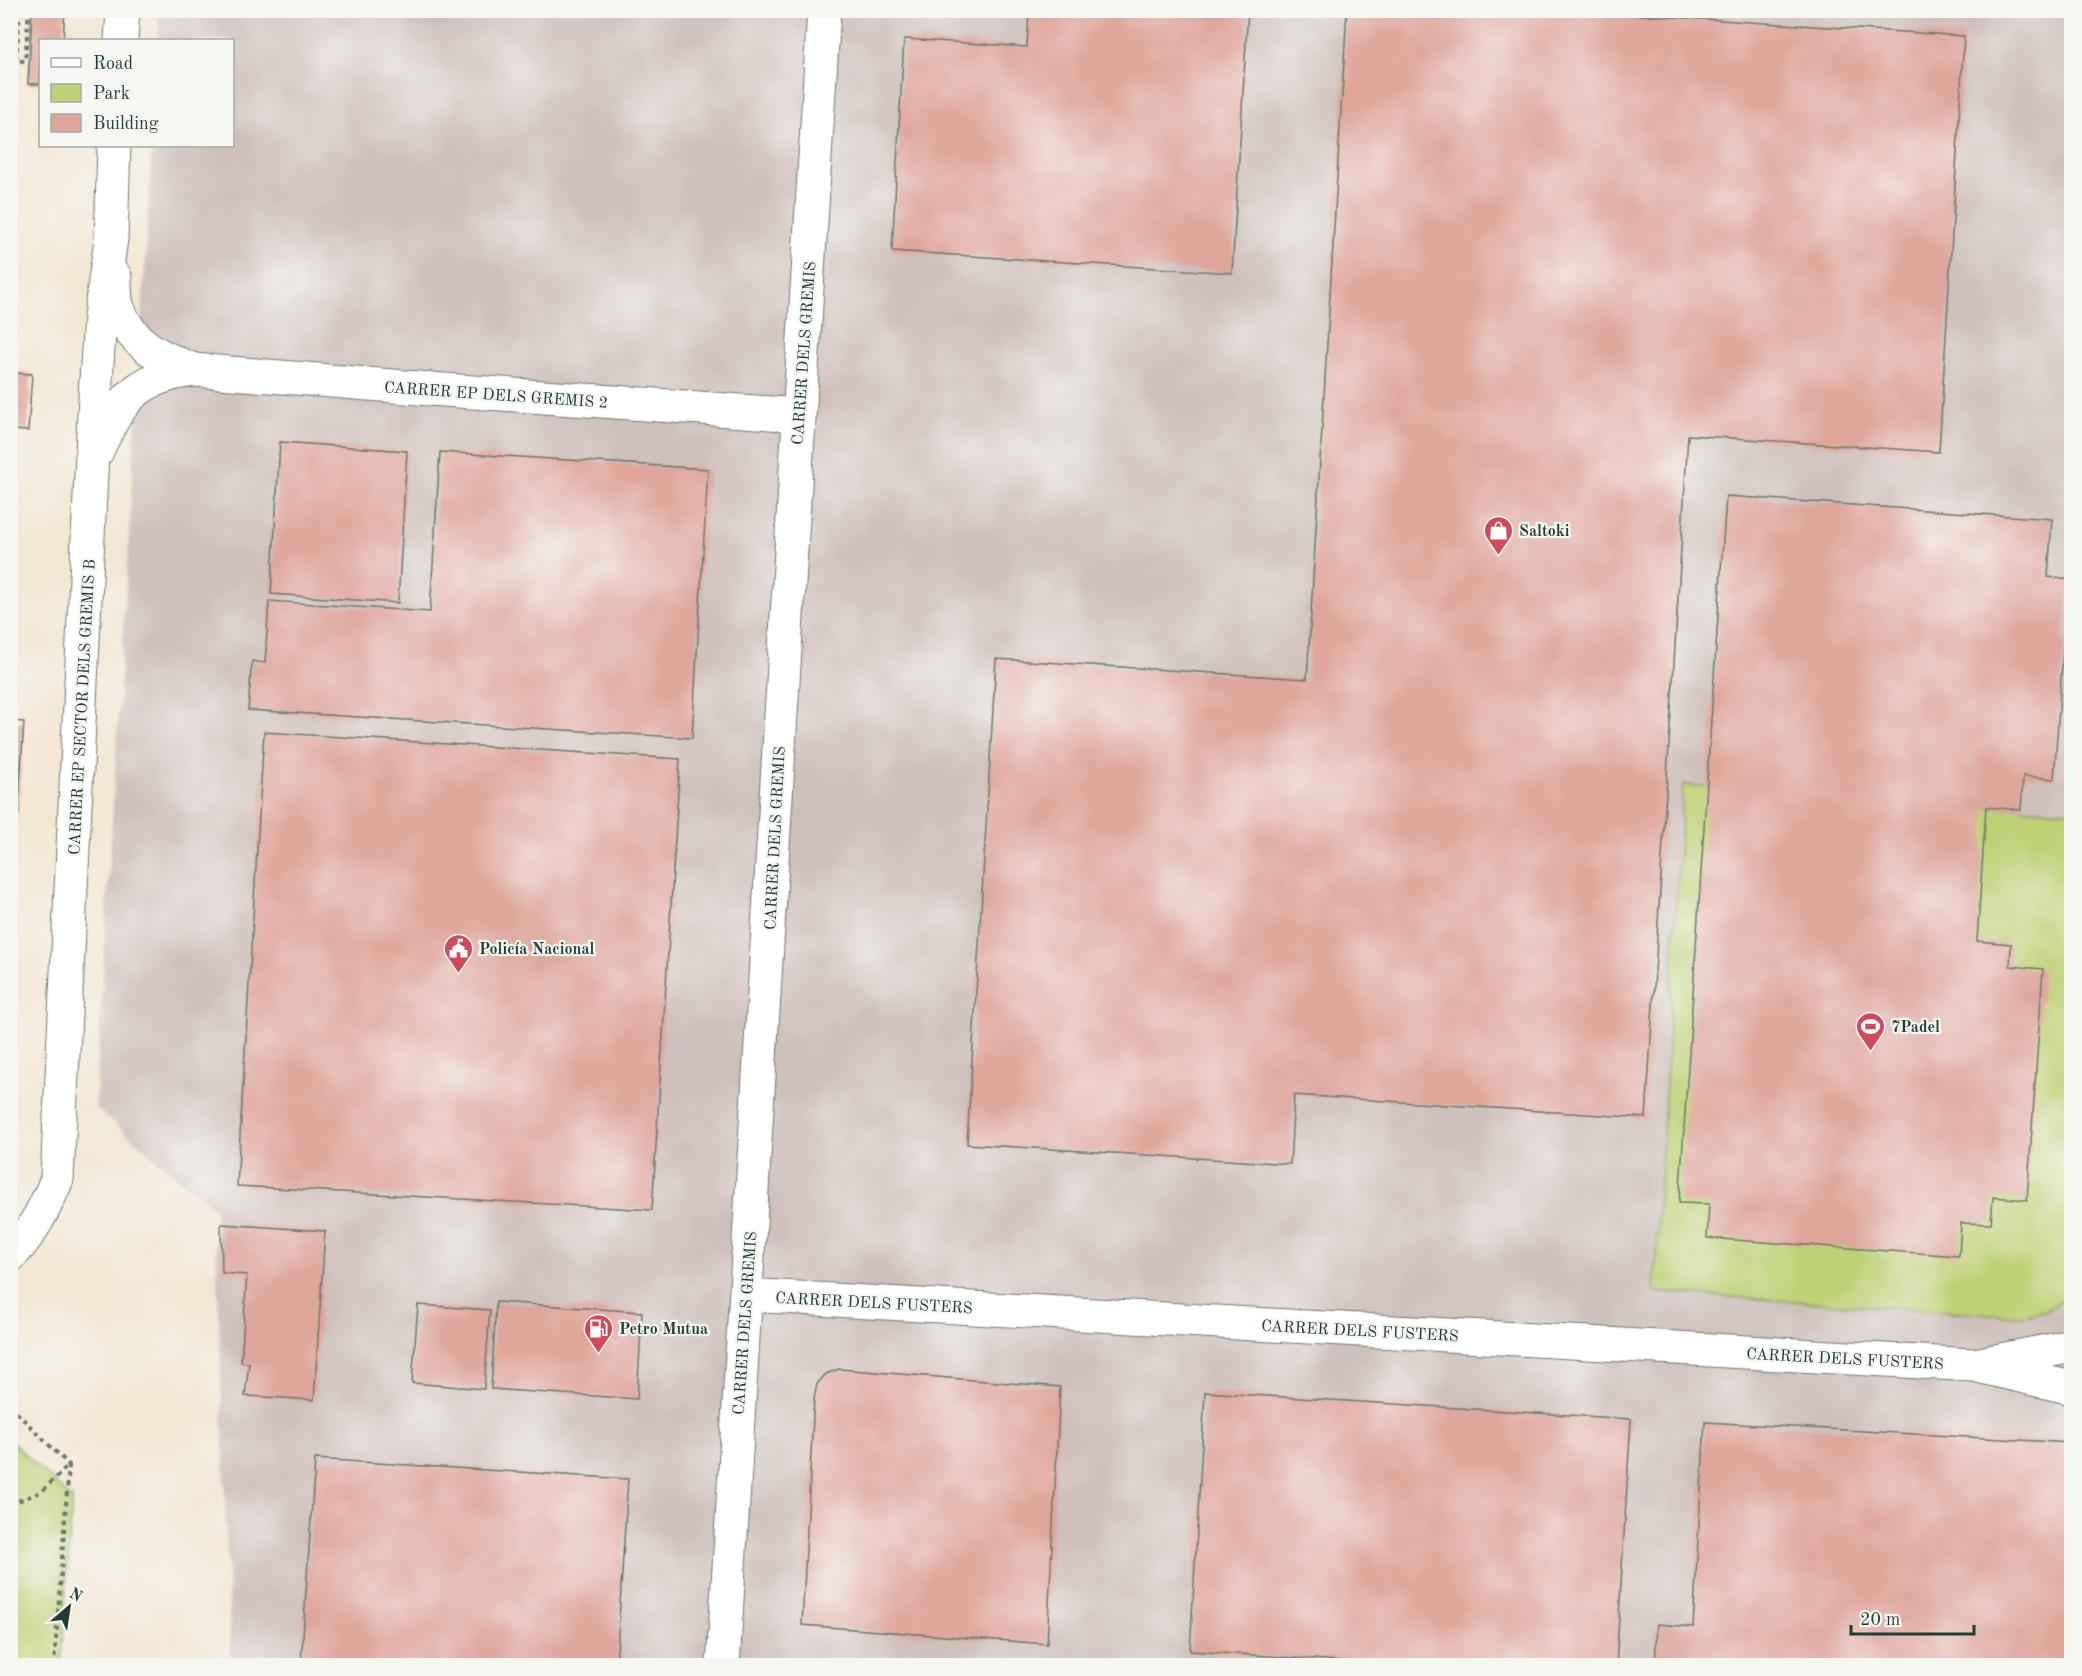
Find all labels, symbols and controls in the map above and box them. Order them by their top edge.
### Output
legend [39,39,234,147]
text: Road [93,55,133,73]
text: Park [93,85,130,103]
text: Building [93,115,159,133]
street label: CARRER DELS GREMIS [791,261,819,446]
street label: CARRER EP DELS GREMIS 2 [383,380,608,412]
shop icon: Saltoki [1482,514,1514,556]
place label: Saltoki [1519,524,1570,540]
street label: CARRER EP SECTOR DELS GREMIS B [67,559,99,856]
street label: CARRER DELS GREMIS [763,746,789,931]
public building icon: Policía Nacional [442,932,474,974]
place label: Policía Nacional [479,942,595,958]
sports icon: 7Padel [1854,1010,1886,1052]
place label: 7Padel [1891,1020,1940,1036]
street label: CARRER DELS GREMIS [732,1231,760,1416]
street label: CARRER DELS FUSTERS [775,1291,973,1317]
fuel station icon: Petro Mutua [582,1312,614,1354]
street label: CARRER DELS FUSTERS [1261,1319,1459,1345]
place label: Petro Mutua [619,1322,708,1338]
street label: CARRER DELS FUSTERS [1746,1347,1944,1373]
north arrow [39,1577,99,1637]
text: N [66,1586,85,1606]
scale bar [1851,1598,1974,1636]
text: 20 m [1860,1611,1900,1629]

